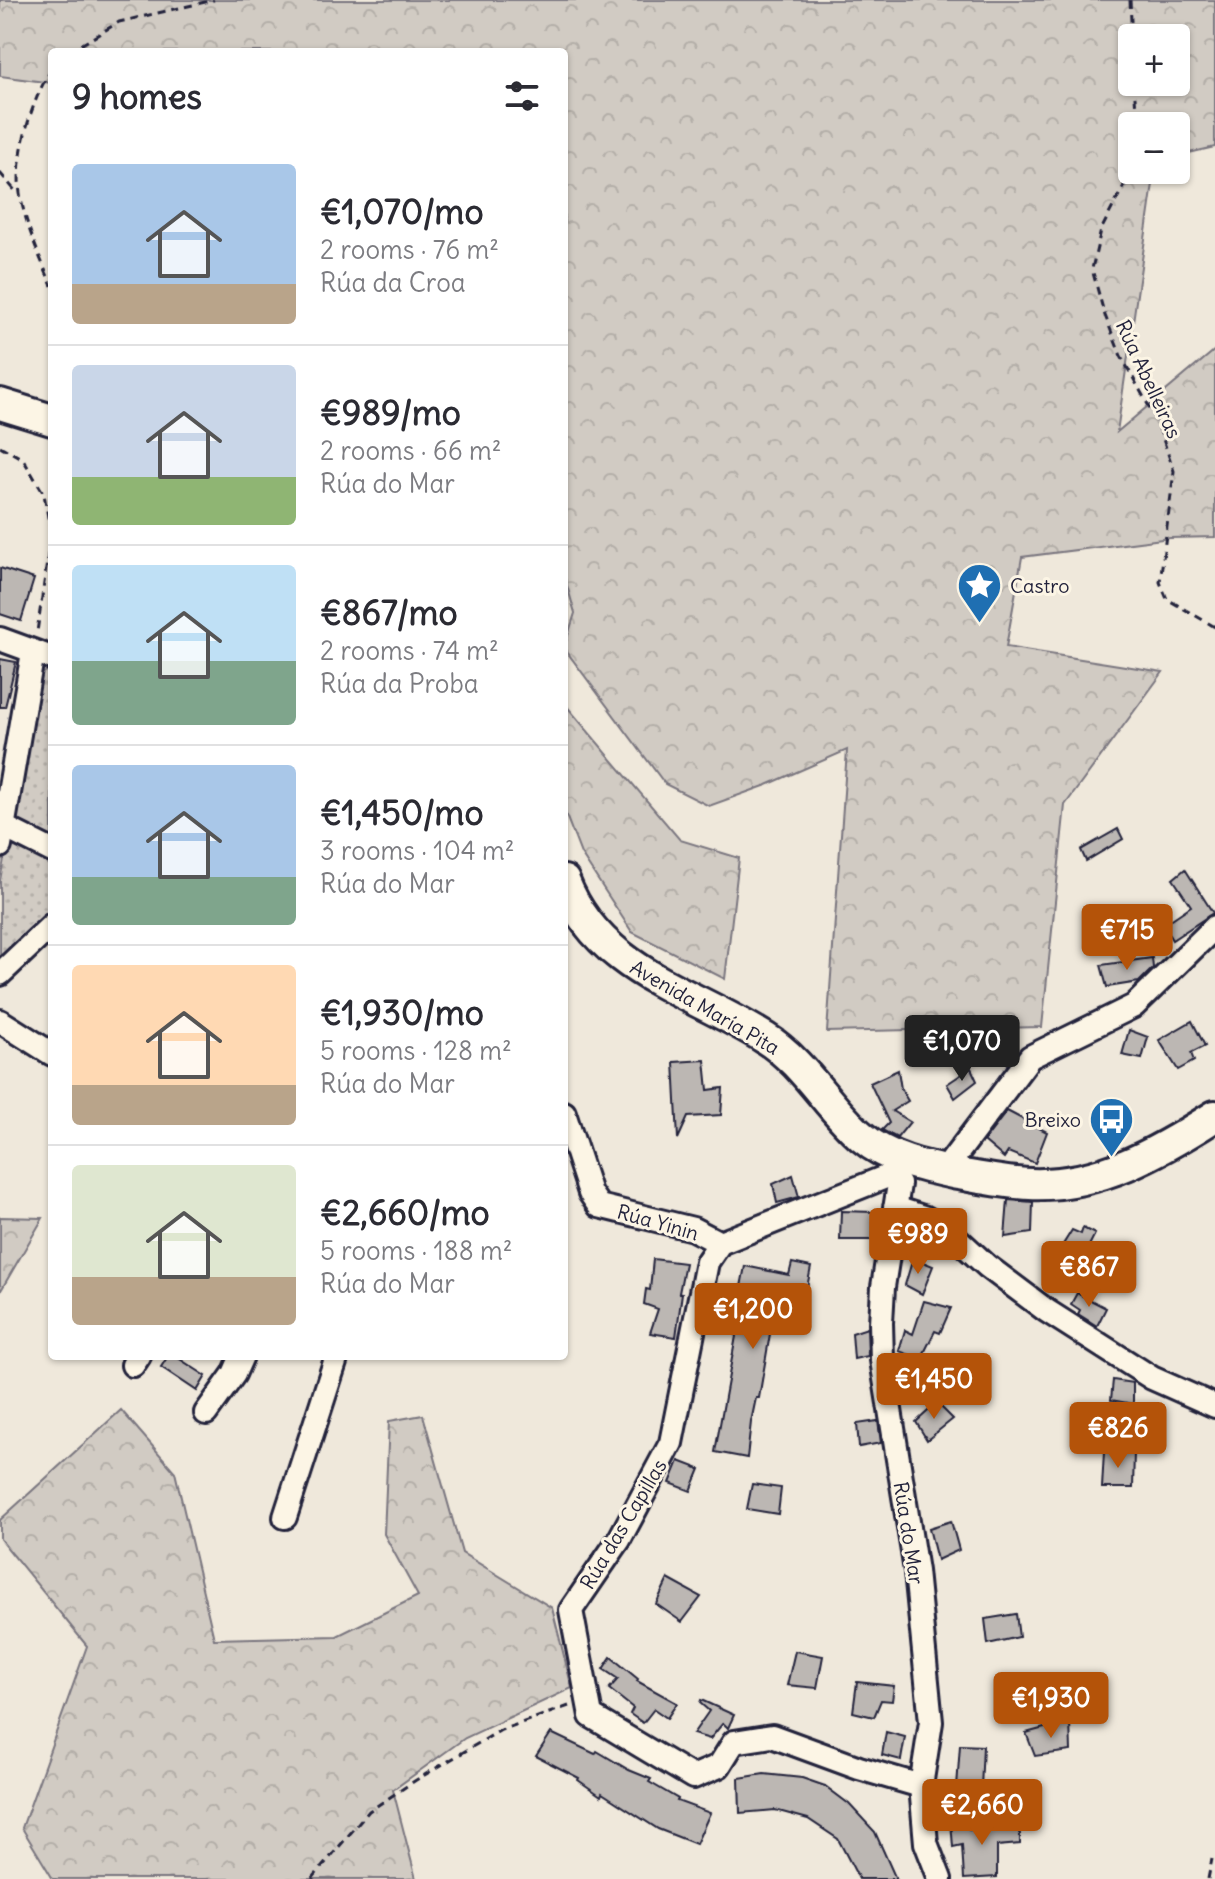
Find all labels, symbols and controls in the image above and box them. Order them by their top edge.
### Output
map controls [1118,24,1190,184]
button: + [1118,24,1190,96]
icon: filters [500,74,544,118]
text: 9 homes [72,75,202,118]
button: − [1118,112,1190,184]
text: €1,070/mo [320,190,484,233]
icon: home [136,196,232,292]
text: 2 rooms · 76 m² [320,233,499,266]
text: Rúa da Croa [320,266,466,299]
street label: Rúa Abelleiras [1111,316,1187,442]
text: €989/mo [320,391,461,434]
icon: home [136,397,232,493]
text: 2 rooms · 66 m² [320,434,502,467]
text: Rúa do Mar [320,467,455,500]
place icon: Castro [955,561,1003,624]
place label: Castro [1010,573,1069,598]
text: €867/mo [320,591,458,634]
icon: home [136,597,232,693]
text: 2 rooms · 74 m² [320,634,499,667]
text: Rúa da Proba [320,667,479,700]
text: €1,450/mo [320,791,484,834]
icon: home [136,797,232,893]
text: 3 rooms · 104 m² [320,834,515,867]
text: Rúa do Mar [320,867,455,900]
pin: €715 [1080,904,1174,972]
text: €715 [1100,913,1154,946]
street label: Avenida María Pita [626,954,784,1060]
text: €1,930/mo [320,991,484,1034]
icon: home [136,997,232,1093]
pin: €1,070 [897,1015,1027,1083]
text: €1,070 [923,1024,1001,1057]
text: 5 rooms · 128 m² [320,1034,512,1067]
text: Rúa do Mar [320,1067,455,1100]
bus stop icon: Breixo [1088,1095,1136,1158]
place label: Breixo [1024,1107,1081,1132]
text: €2,660/mo [320,1191,490,1234]
icon: home [136,1197,232,1293]
street label: Rúa Yinin [614,1198,702,1246]
pin: €989 [871,1208,965,1276]
text: €989 [887,1217,949,1250]
text: 5 rooms · 188 m² [320,1234,513,1267]
pin: €867 [1042,1241,1136,1309]
text: €867 [1059,1250,1119,1283]
text: Rúa do Mar [320,1267,455,1300]
pin: €1,200 [688,1283,818,1351]
text: €1,200 [713,1292,793,1325]
pin: €1,450 [869,1353,999,1421]
text: €1,450 [895,1362,973,1395]
pin: €826 [1071,1402,1165,1470]
text: €826 [1088,1411,1148,1444]
street label: Rúa das Capillas [574,1454,672,1594]
street label: Rúa do Mar [889,1480,929,1586]
pin: €1,930 [986,1672,1116,1740]
text: €1,930 [1011,1681,1091,1714]
pin: €2,660 [917,1779,1047,1847]
text: €2,660 [940,1788,1024,1821]

